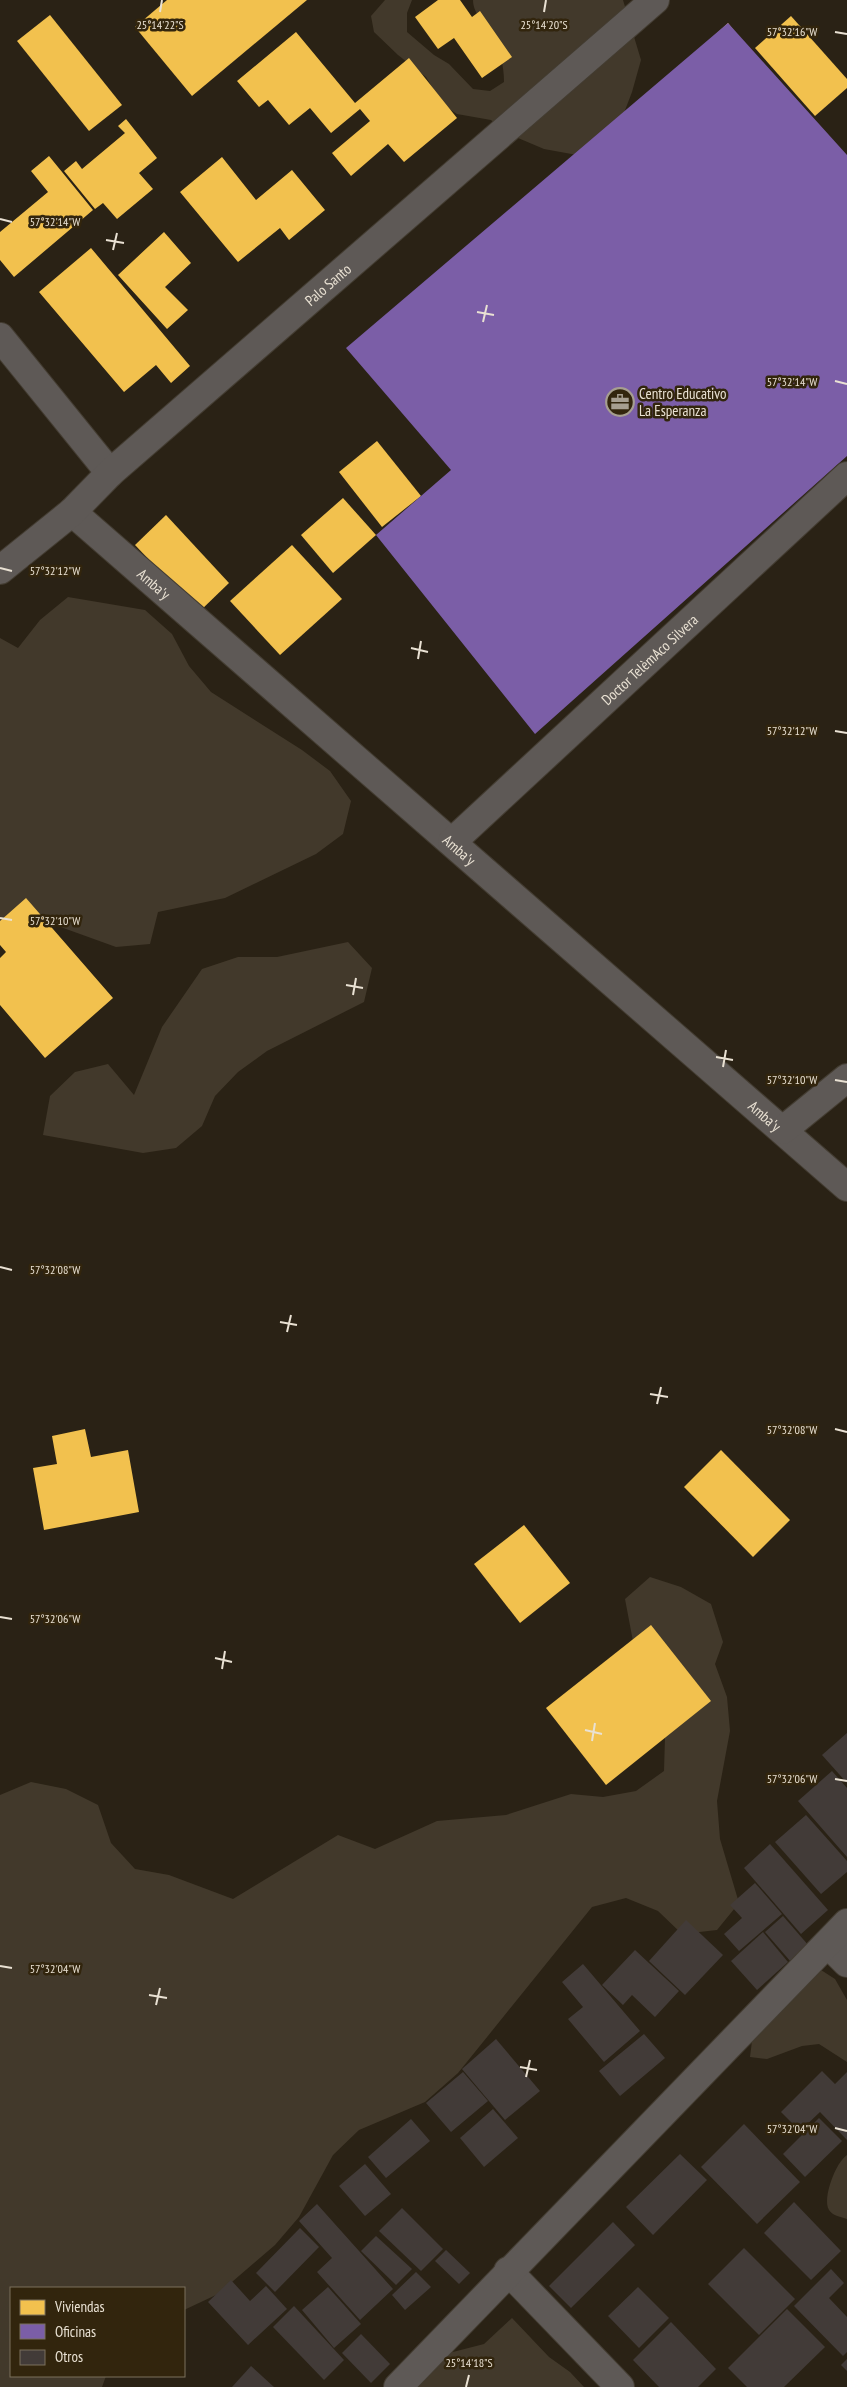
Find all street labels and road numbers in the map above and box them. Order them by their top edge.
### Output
street label: Palo Santo [301,259,355,309]
street label: Amba'y [134,564,175,603]
street label: Doctor TelèmAco Silvera [597,610,702,709]
street label: Amba'y [439,830,480,869]
street label: Amba'y [745,1096,786,1135]

